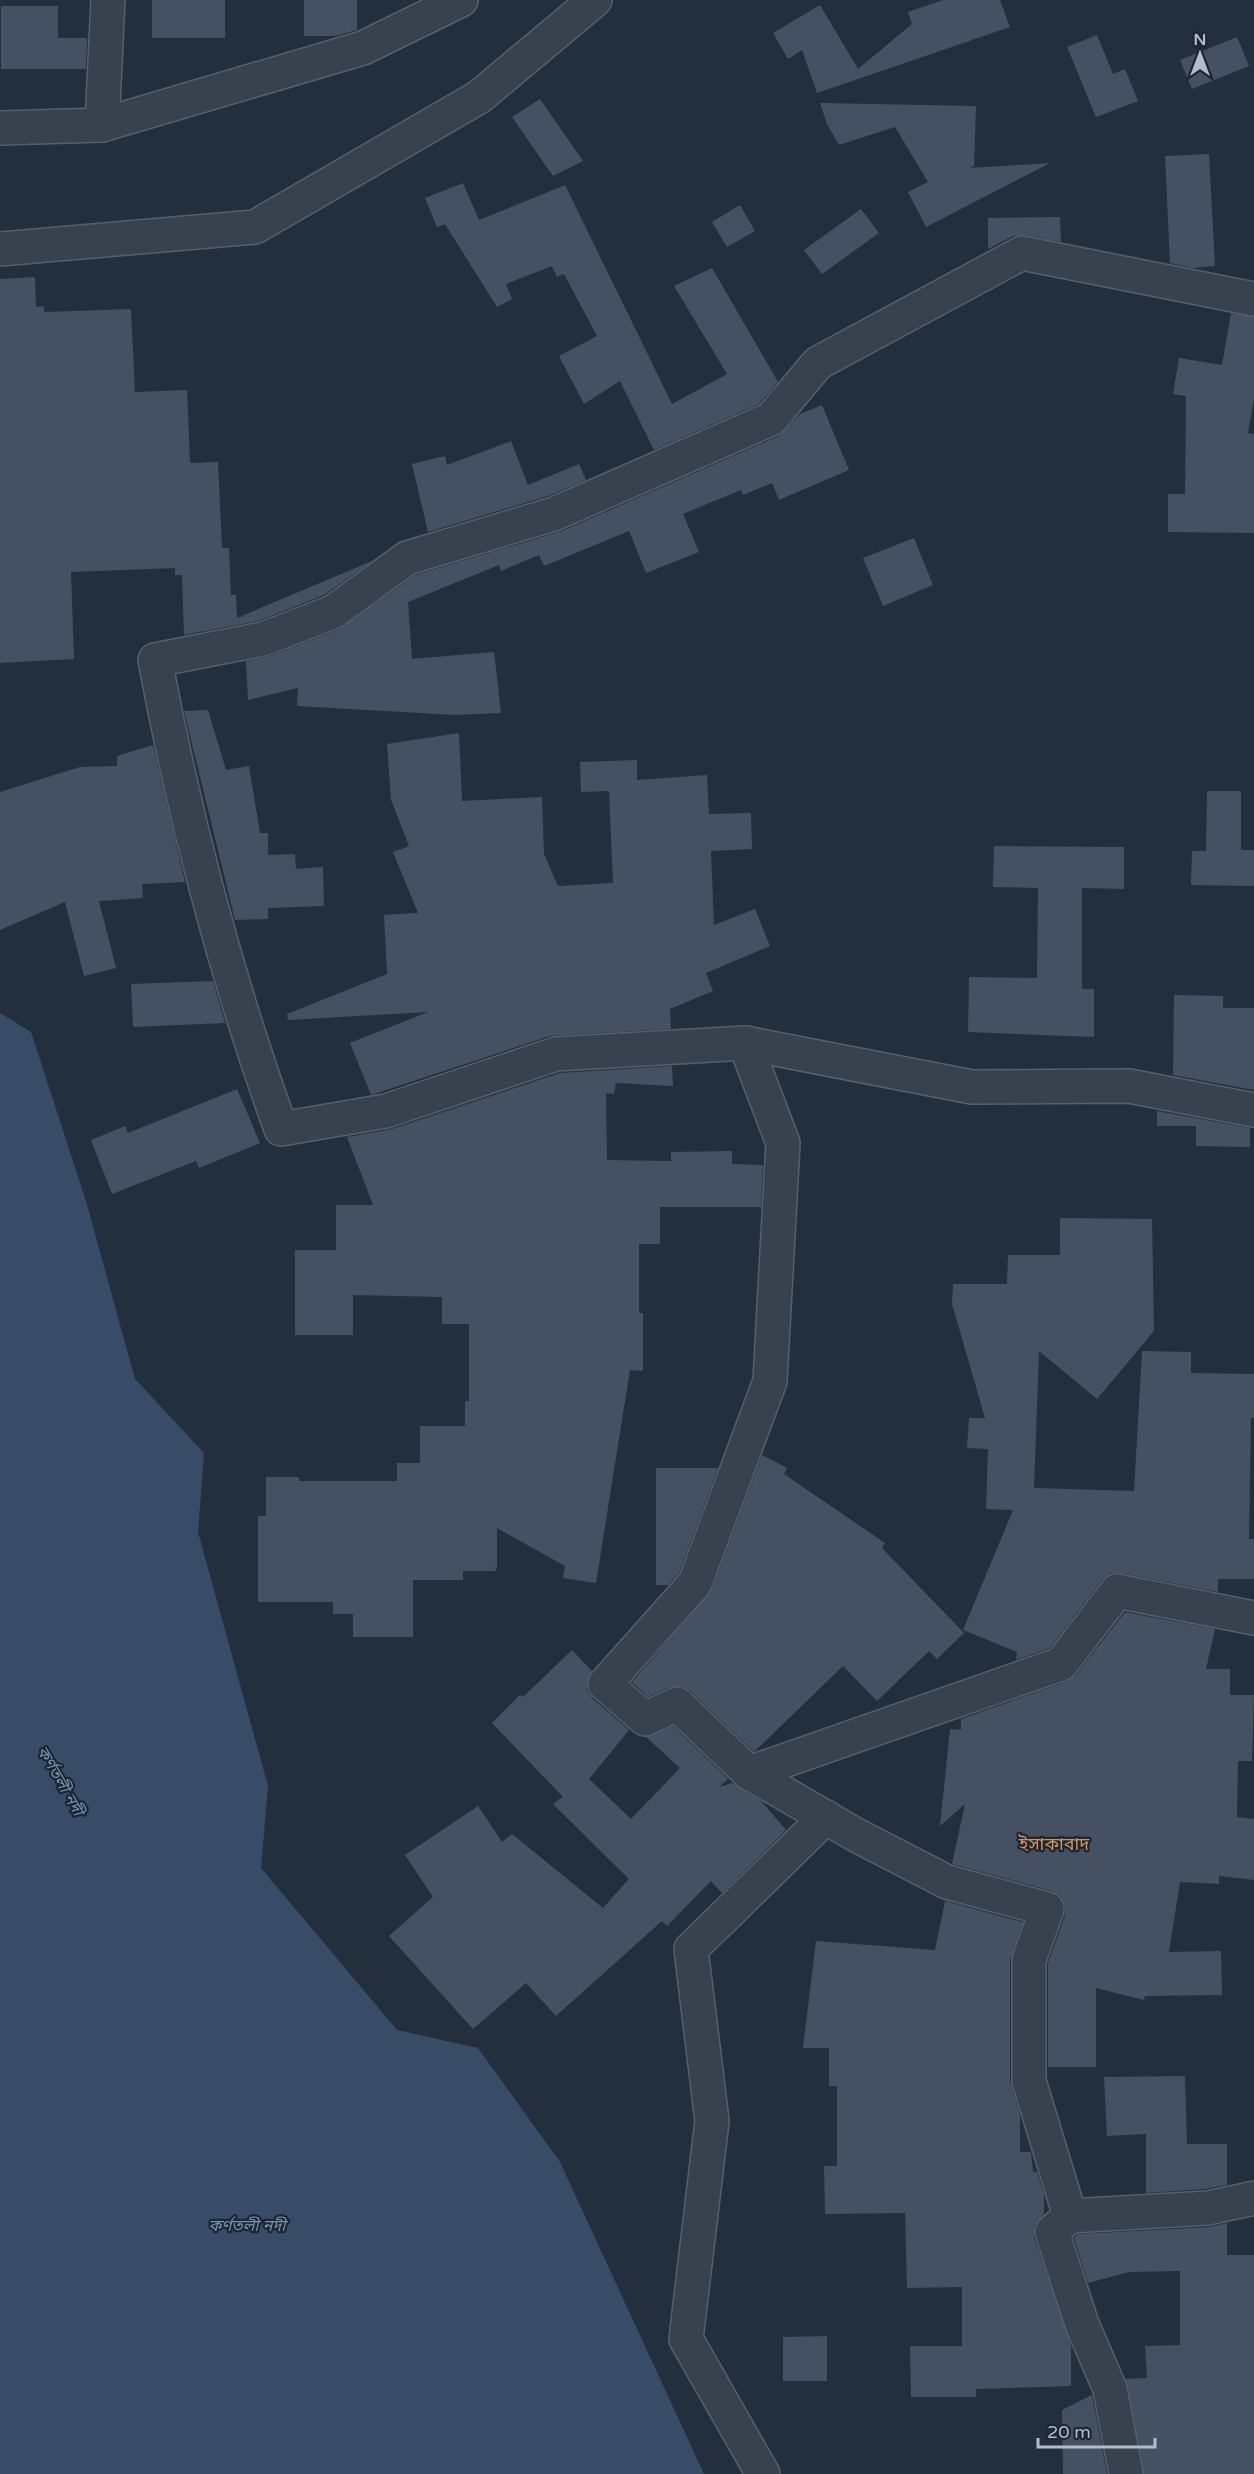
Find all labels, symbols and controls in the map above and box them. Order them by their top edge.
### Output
north arrow [1170,24,1230,84]
text: N [1194,30,1206,50]
water label: কর্ণতলী নদী [32,1743,89,1822]
district label: ইসাকাবাদ [1018,1833,1090,1855]
water label: কর্ণতলী নদী [209,2216,288,2236]
scale bar [1038,2411,1155,2449]
text: 20 m [1047,2421,1091,2443]

